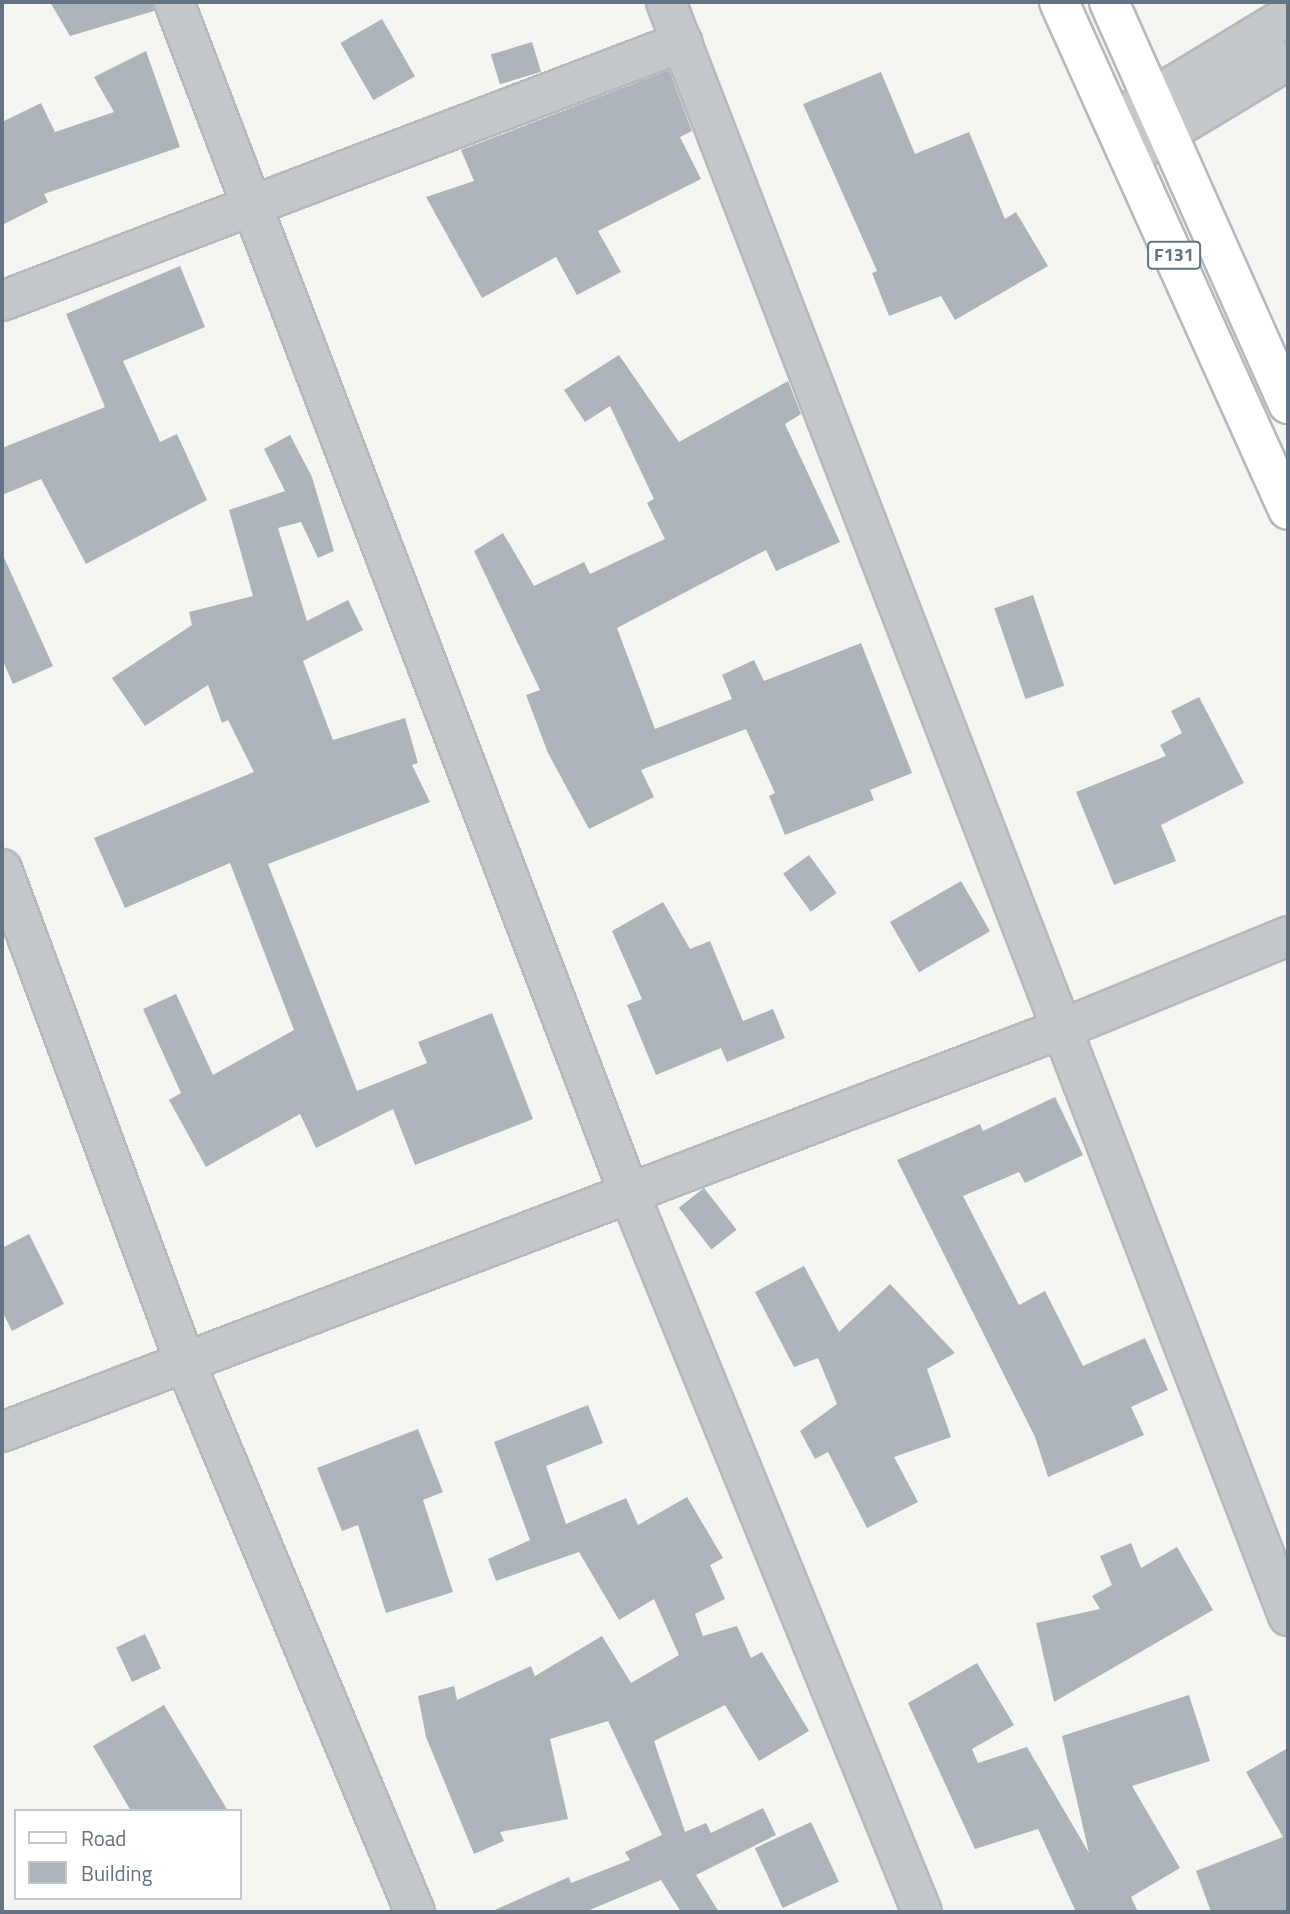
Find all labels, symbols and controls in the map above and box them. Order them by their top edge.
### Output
road number: F131 [1146,241,1202,270]
legend [14,1809,242,1900]
text: Road [81,1822,126,1854]
text: Building [81,1857,152,1889]

